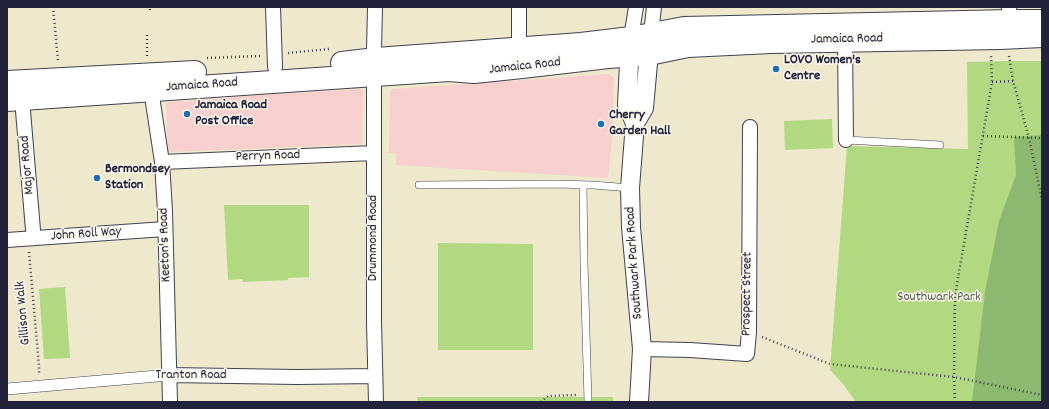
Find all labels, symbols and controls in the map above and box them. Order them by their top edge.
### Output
street label: Jamaica Road [811,31,883,49]
place label: LOVO Women's Centre [784,53,861,86]
street label: Jamaica Road [488,55,562,79]
marker: LOVO Women's Centre [771,64,781,74]
street label: Jamaica Road [166,75,238,97]
place label: Jamaica Road Post Office [195,98,267,130]
place label: Cherry Garden Hall [609,108,671,140]
marker: Jamaica Road Post Office [182,109,192,119]
marker: Cherry Garden Hall [596,119,606,129]
street label: Major Road [17,135,39,195]
street label: Perryn Road [236,147,300,167]
place label: Bermondsey Station [105,162,170,194]
marker: Bermondsey Station [92,173,102,183]
street label: Drummond Road [366,195,382,281]
street label: Southwark Park Road [623,206,647,320]
street label: Keeton's Road [156,207,176,283]
street label: John Roll Way [50,224,122,246]
street label: Prospect Street [739,252,757,336]
street label: Gillison Walk [13,280,35,346]
park label: Southwark Park [897,290,981,306]
street label: Tranton Road [155,368,227,384]

